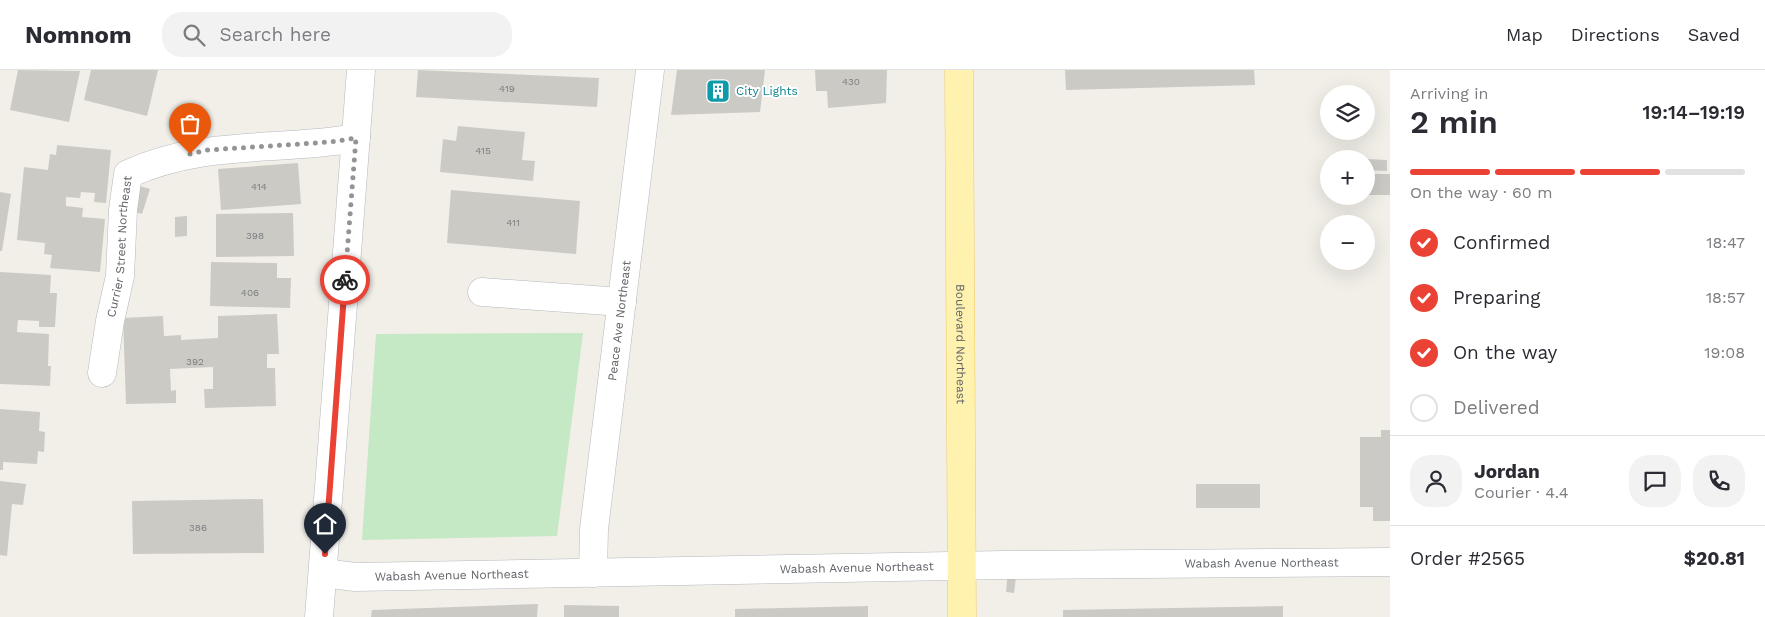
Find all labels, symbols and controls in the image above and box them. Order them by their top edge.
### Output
search box [162,12,512,57]
text: Nomnom [25,21,132,49]
icon: search [180,21,208,49]
text: Search here [220,23,331,46]
text: Map [1506,24,1543,45]
text: Directions [1571,24,1660,45]
text: Saved [1688,24,1740,45]
house number: 430 [842,76,860,87]
building icon: City Lights [705,78,731,104]
house number: 419 [499,83,515,94]
place label: City Lights [736,84,798,98]
text: Arriving in [1410,84,1488,103]
map controls [1320,85,1375,270]
button: layers [1320,85,1375,140]
text: 19:14–19:19 [1643,101,1745,124]
pin [169,103,211,154]
text: 2 min [1410,103,1498,141]
icon: bag [176,110,204,138]
house number: 415 [475,145,491,156]
button: + [1320,150,1375,205]
street label: Currier Street Northeast [104,175,135,319]
house number: 414 [251,181,267,192]
text: On the way · 60 m [1410,183,1552,202]
button: − [1320,215,1375,270]
house number: 411 [506,217,520,228]
icon: check [1410,229,1438,257]
house number: 398 [246,230,264,241]
text: Confirmed [1453,231,1550,254]
text: 18:47 [1706,233,1745,252]
courier [320,255,370,305]
street label: Peace Ave Northeast [605,260,634,382]
icon: bike [331,266,359,294]
street label: Boulevard Northeast [953,284,968,404]
icon: check [1410,284,1438,312]
text: Preparing [1453,286,1540,309]
house number: 406 [241,287,259,298]
text: 18:57 [1706,288,1745,307]
icon: check [1410,339,1438,367]
text: On the way [1453,341,1557,364]
text: 19:08 [1704,343,1745,362]
house number: 392 [186,356,204,367]
text: Delivered [1453,396,1540,419]
button: person [1410,455,1462,507]
button: chat [1629,455,1681,507]
button: phone [1693,455,1745,507]
text: Jordan [1474,460,1540,483]
text: Courier · 4.4 [1474,483,1569,502]
pin [304,503,346,554]
icon: home [311,510,339,538]
house number: 386 [189,522,207,533]
text: Order #2565 [1410,547,1525,570]
text: $20.81 [1684,547,1745,570]
street label: Wabash Avenue Northeast [1184,555,1339,571]
street label: Wabash Avenue Northeast [779,559,934,576]
street label: Wabash Avenue Northeast [375,567,529,584]

